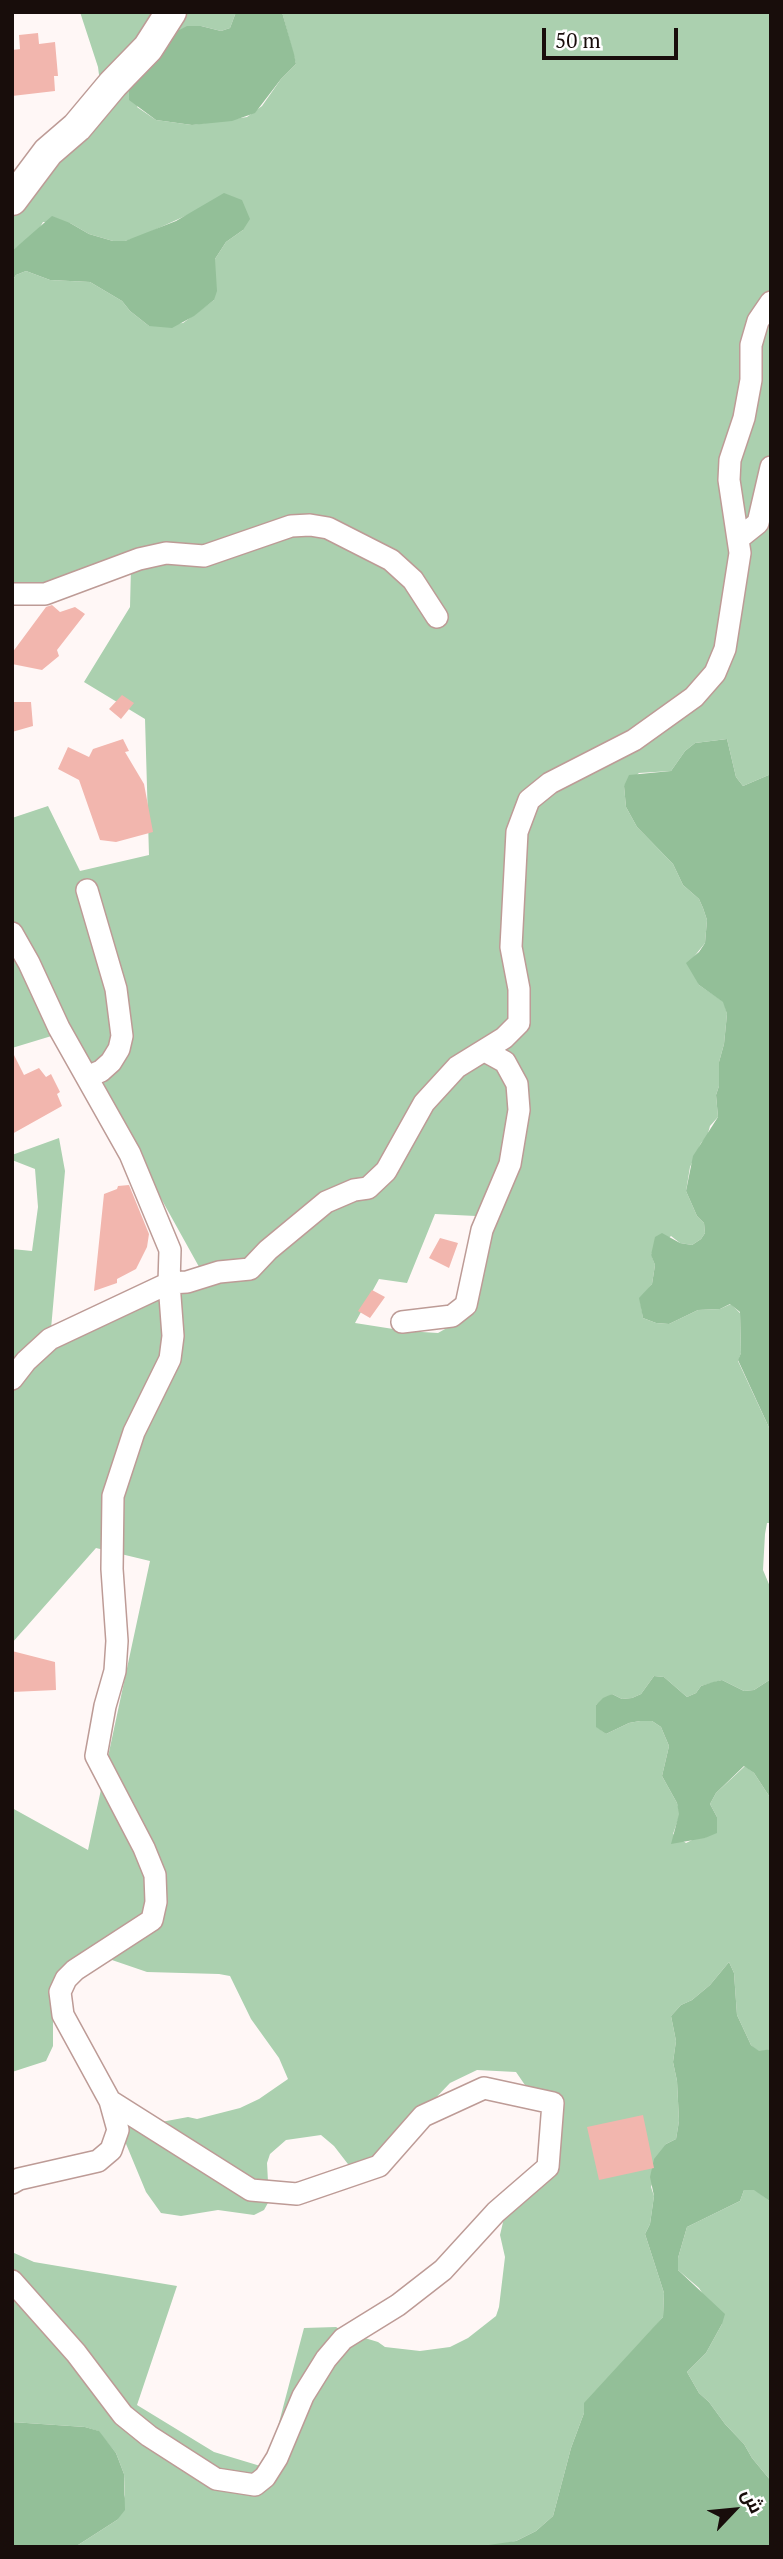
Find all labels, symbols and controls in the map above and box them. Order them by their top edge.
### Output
scale bar [545,14,682,58]
text: 50 m [555,26,601,54]
north arrow [699,2475,769,2545]
text: ش [737,2484,770,2517]

